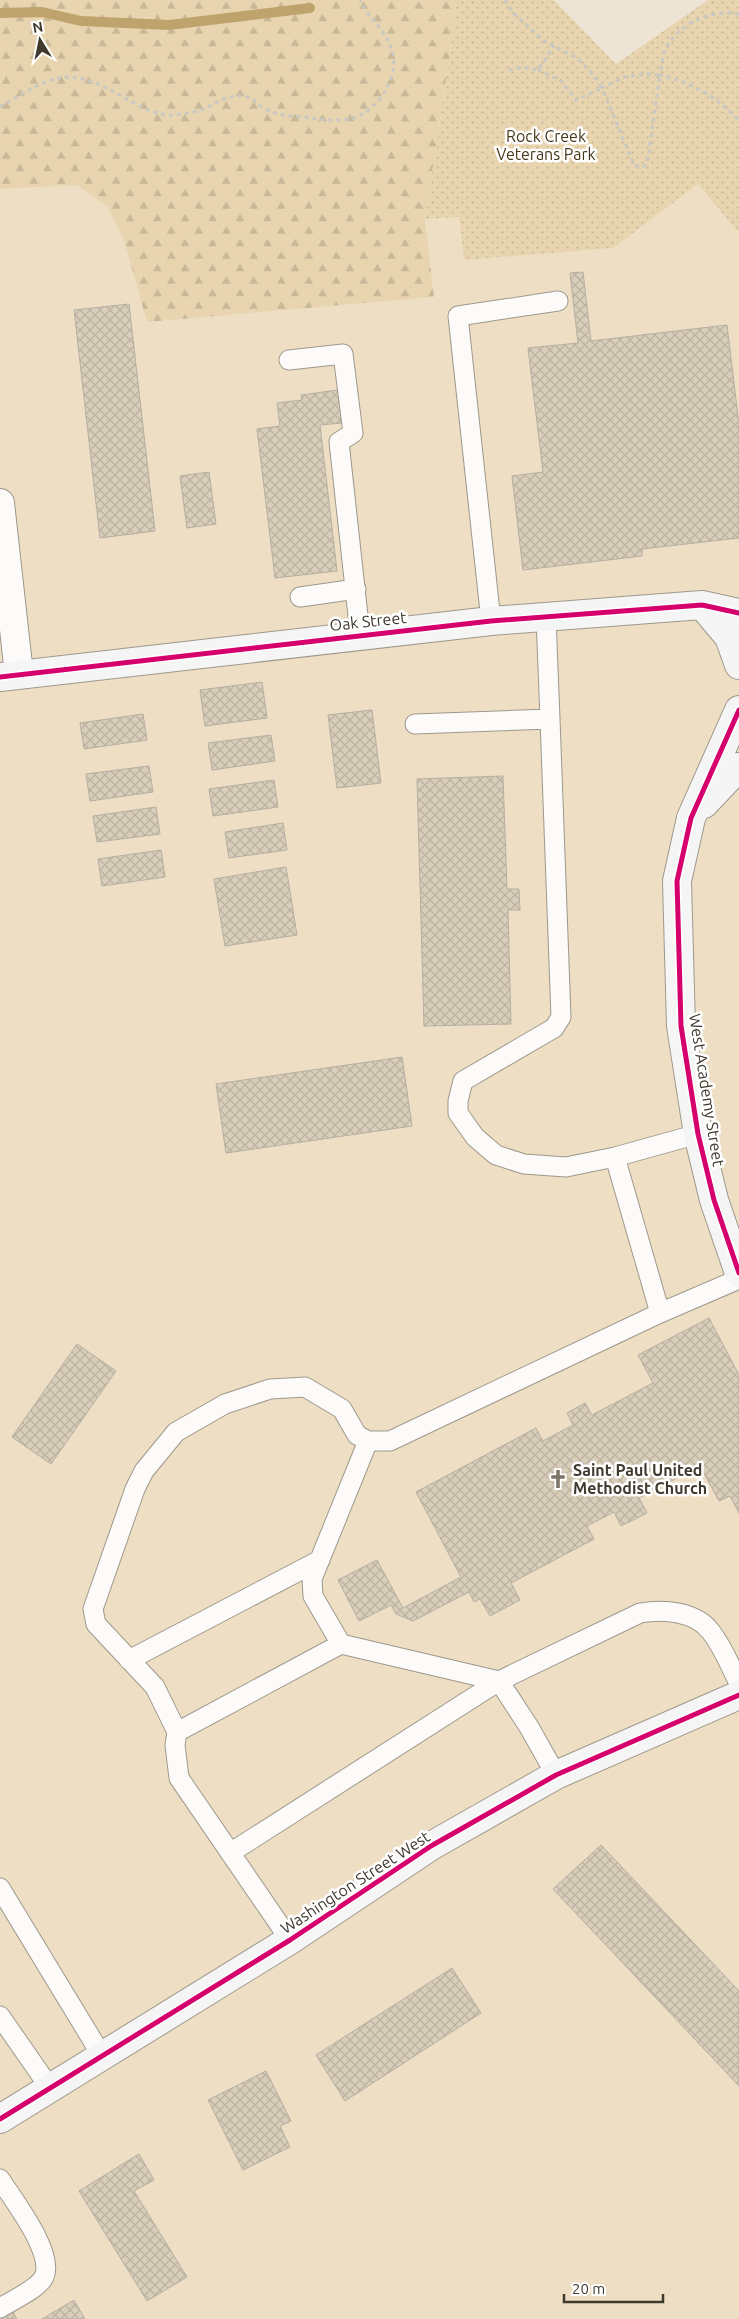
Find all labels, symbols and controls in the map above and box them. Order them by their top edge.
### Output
north arrow [15,15,65,65]
text: N [31,18,44,36]
park label: Rock Creek Veterans Park [496,127,596,163]
street label: Oak Street [329,608,408,634]
street label: West Academy Street [686,1012,728,1168]
place label: Saint Paul United Methodist Church [573,1461,707,1497]
church icon: Saint Paul United Methodist Church [547,1468,569,1490]
street label: Washington Street West [277,1827,434,1937]
scale bar [564,2272,663,2304]
text: 20 m [572,2280,605,2297]

